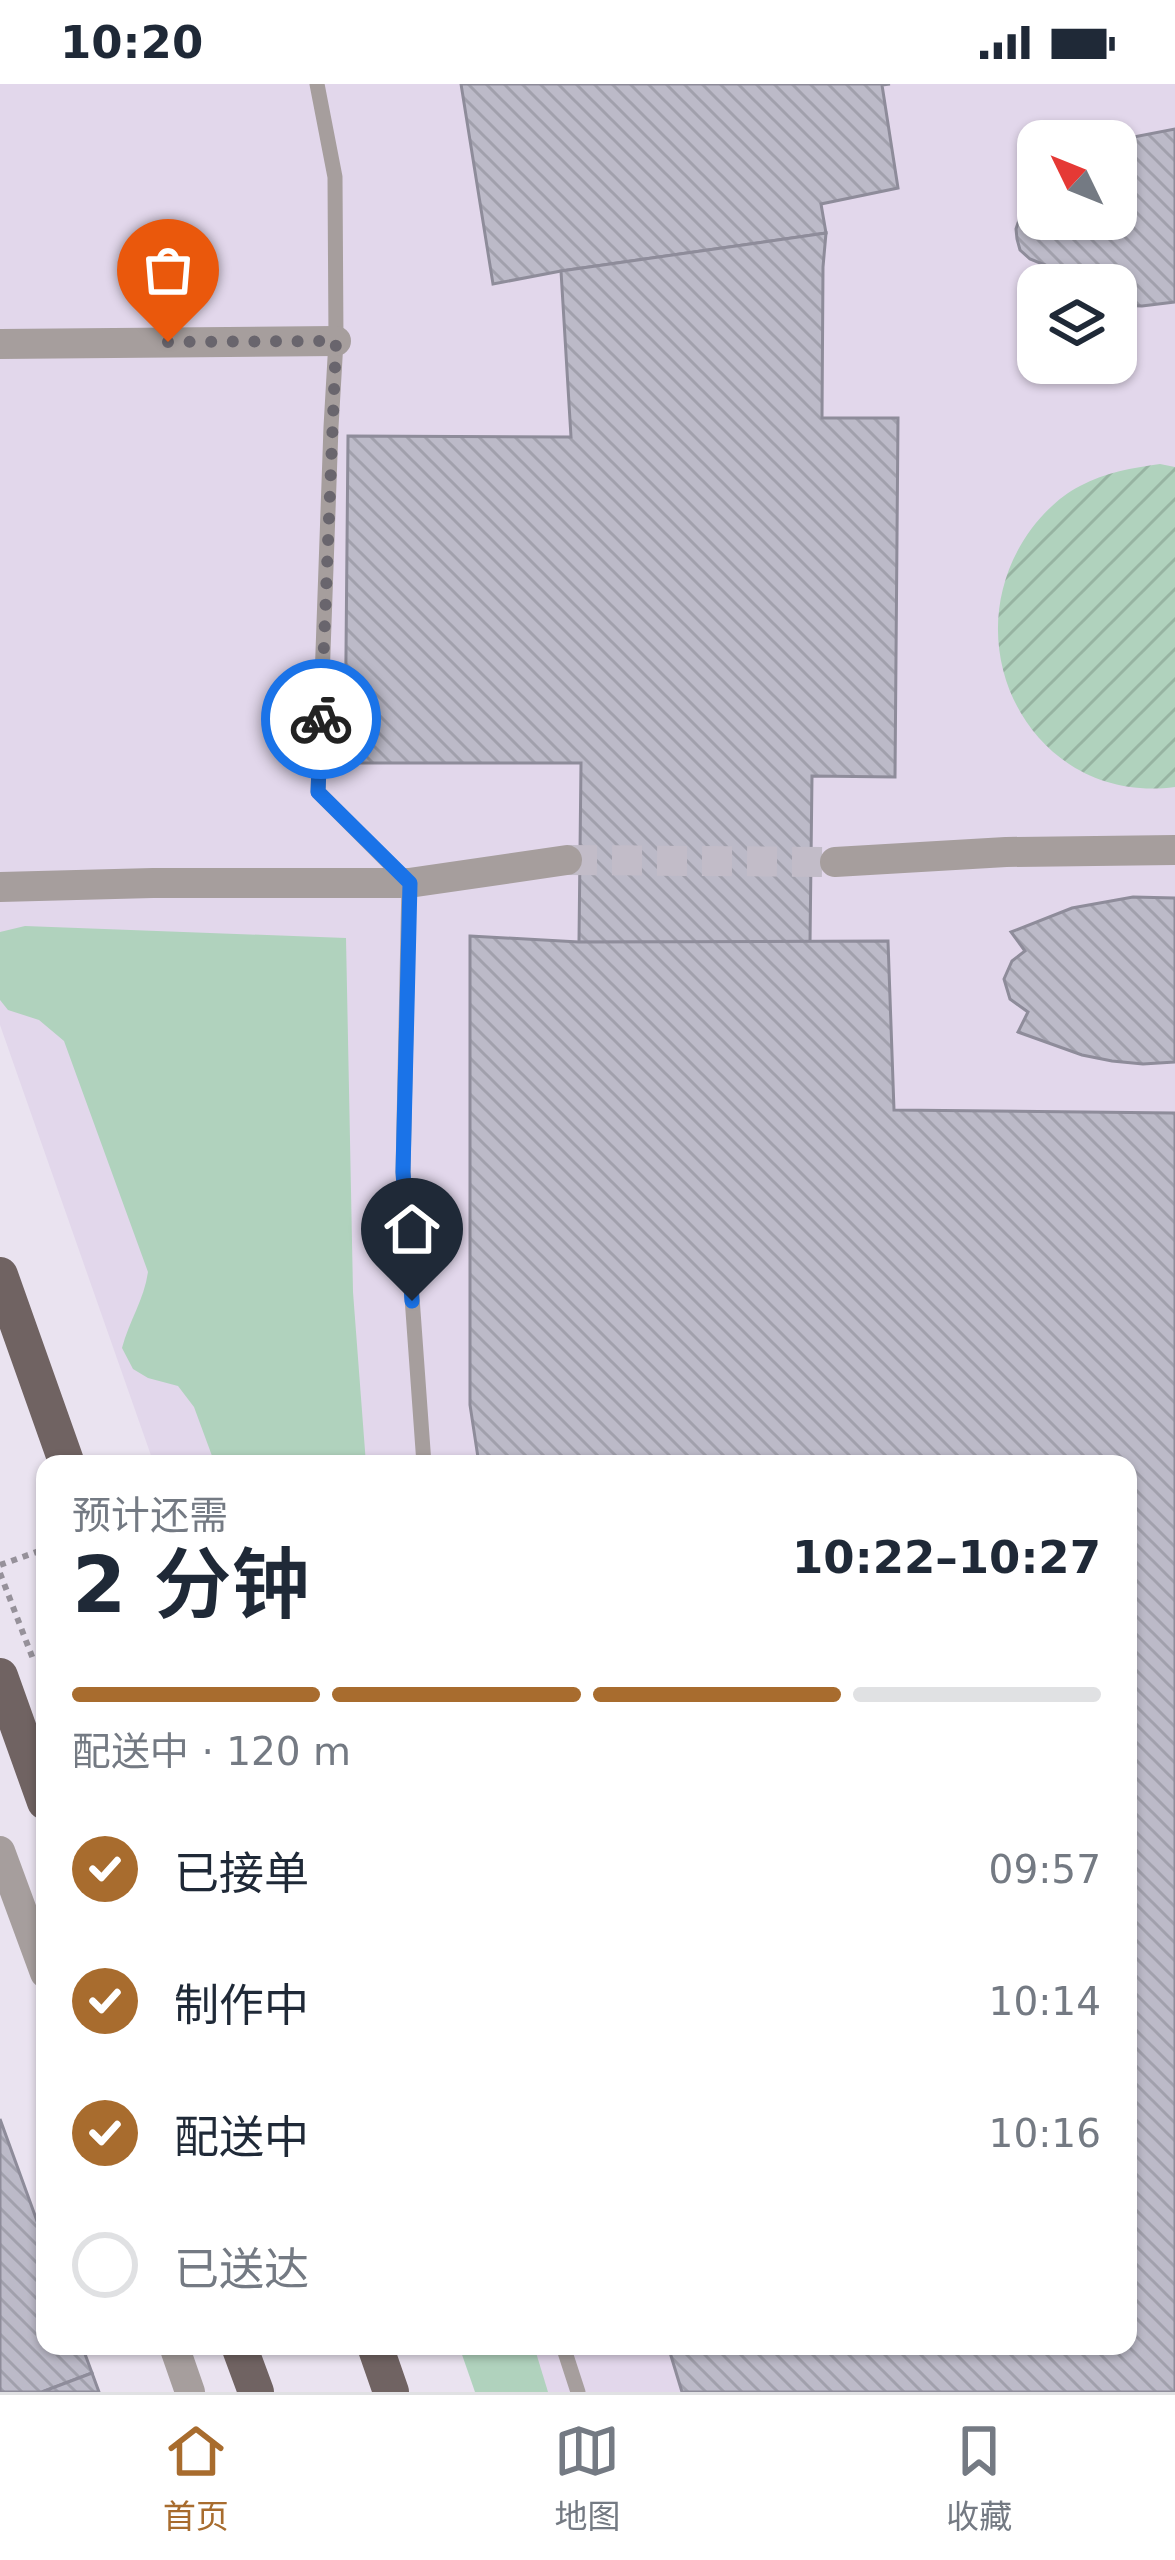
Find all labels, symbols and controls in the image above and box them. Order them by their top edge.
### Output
text: 10:20 [60,16,203,69]
north arrow [1017,120,1137,240]
map controls [1017,120,1137,384]
pin [117,219,219,342]
icon: bag [135,237,201,303]
button: layers [1017,264,1137,384]
courier [261,659,381,779]
icon: bike [288,686,354,752]
pin [361,1178,463,1301]
icon: home [379,1196,445,1262]
text: 预计还需 [72,1493,228,1538]
text: 10:22–10:27 [792,1531,1101,1584]
text: 2 分钟 [72,1540,309,1630]
text: 配送中 · 120 m [72,1729,351,1774]
icon: check [72,1836,138,1902]
text: 已接单 [174,1847,309,1900]
text: 09:57 [989,1847,1101,1892]
icon: check [72,1968,138,2034]
text: 制作中 [174,1979,309,2032]
text: 10:14 [989,1979,1101,2024]
icon: check [72,2100,138,2166]
text: 配送中 [174,2111,309,2164]
text: 10:16 [989,2111,1101,2156]
text: 已送达 [174,2243,309,2296]
tab: 首页 [163,2418,229,2538]
tab: 地图 [554,2418,620,2538]
tab: 收藏 [946,2418,1012,2538]

